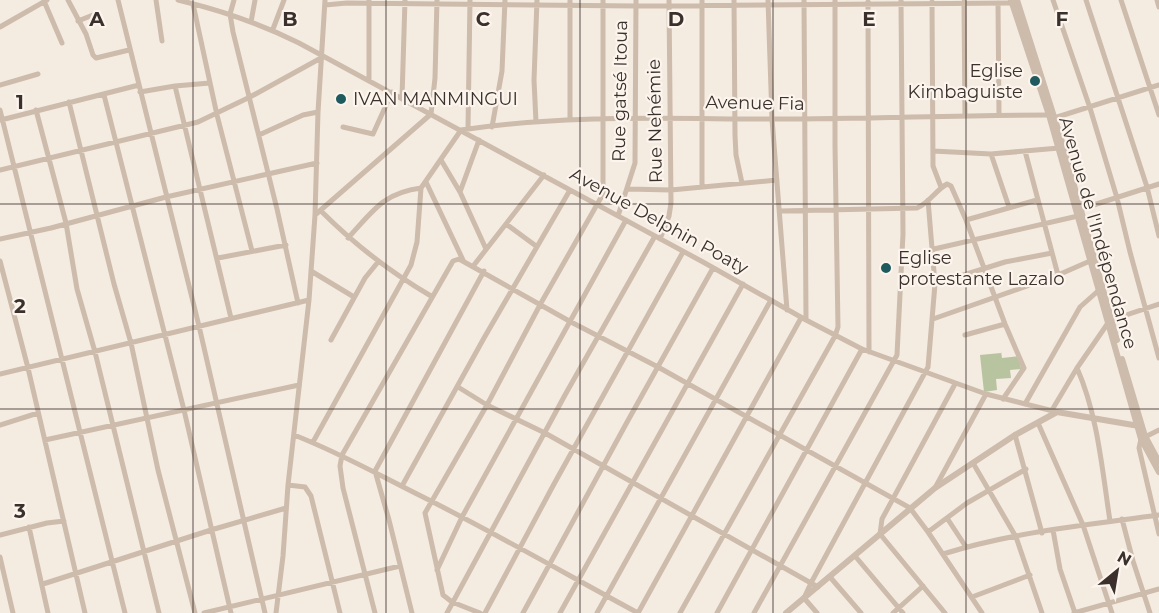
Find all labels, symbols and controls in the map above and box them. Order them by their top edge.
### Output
text: A [88,7,105,31]
text: B [282,7,298,31]
text: C [476,7,491,31]
text: D [668,7,684,31]
text: E [862,7,876,31]
text: F [1056,7,1069,31]
street label: Rue gatsé Itoua [608,20,632,162]
street label: Rue Nehémie [643,59,667,183]
place label: Eglise Kimbaguiste [908,60,1023,103]
marker: Eglise Kimbaguiste [1028,74,1042,88]
place label: IVAN MANMINGUI [353,88,518,110]
text: 1 [16,90,24,114]
street label: Avenue Fia [705,91,805,115]
marker: IVAN MANMINGUI [334,92,348,106]
street label: Avenue de l'Indépendance [1054,114,1142,352]
street label: Avenue Delphin Poaty [566,163,752,279]
place label: Eglise protestante Lazalo [898,247,1065,290]
marker: Eglise protestante Lazalo [879,261,893,275]
text: 2 [14,294,26,318]
text: 3 [13,499,26,523]
north arrow [1087,541,1147,601]
text: N [1114,547,1135,570]

